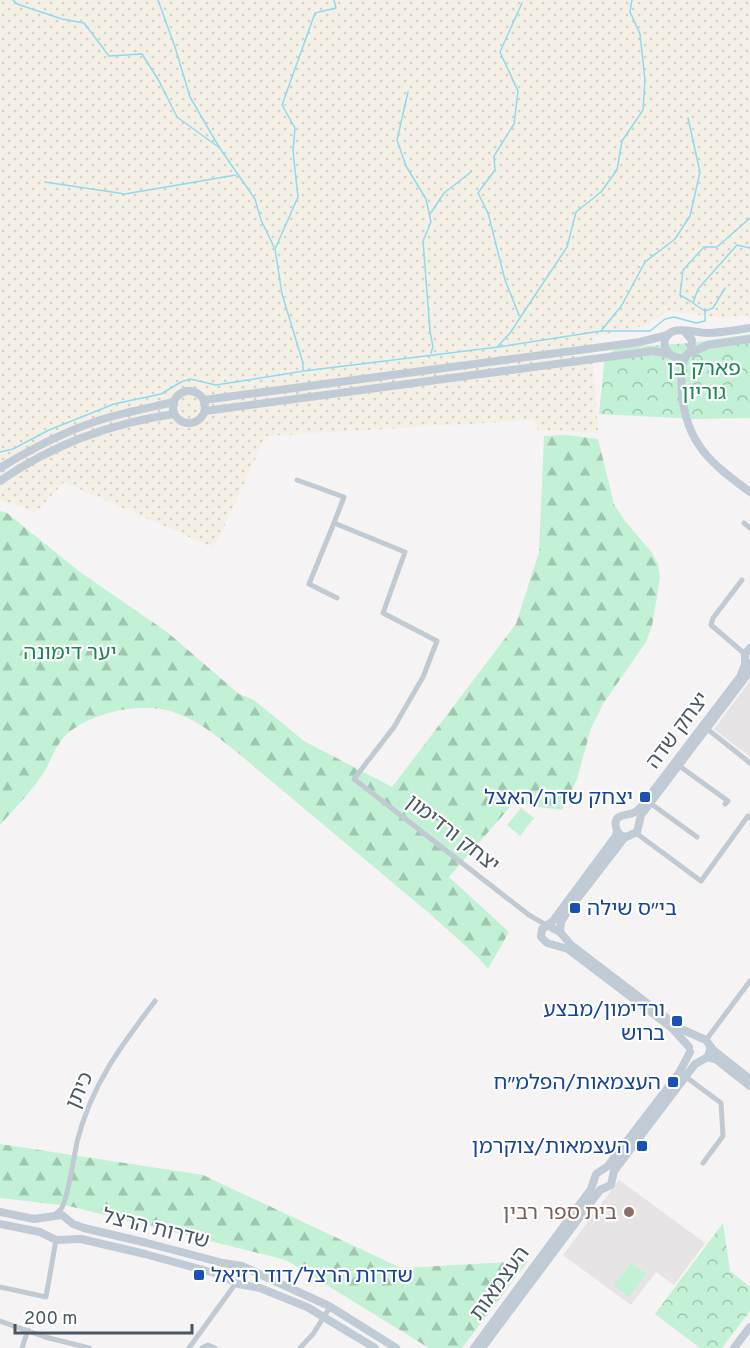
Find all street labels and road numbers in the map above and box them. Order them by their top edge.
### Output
street label: יצחק שדה [641,687,716,775]
street label: יצחק ורדימון [400,789,504,879]
street label: כיתן [60,1068,100,1113]
street label: שדרות הרצל [99,1203,212,1256]
street label: העצמאות [464,1242,536,1326]

